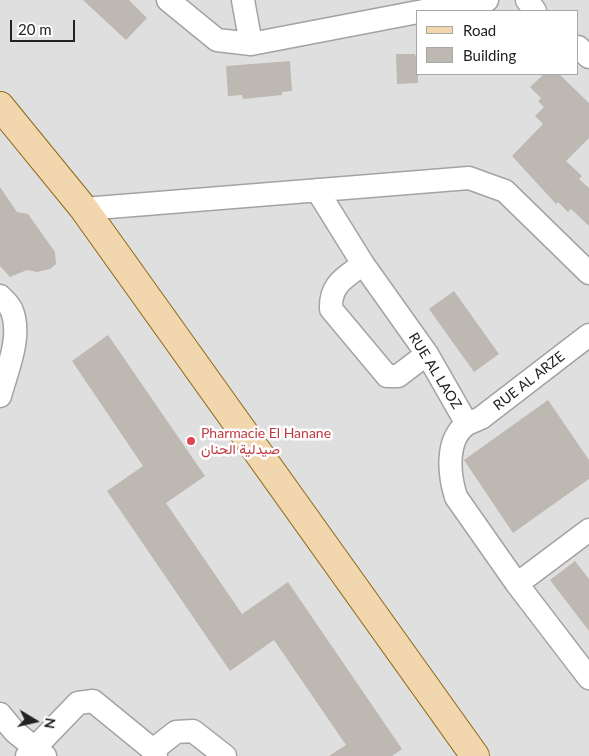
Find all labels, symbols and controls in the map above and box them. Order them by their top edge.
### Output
scale bar [12,10,78,42]
legend [416,10,579,75]
text: 20 m [18,20,52,38]
text: Road [463,21,496,39]
text: Building [463,46,516,64]
street label: RUE AL LAOZ [405,330,465,412]
street label: RUE AL ARZE [490,348,568,414]
place label: Pharmacie El Hanane صيدلية الحنان [201,425,331,458]
marker: Pharmacie El Hanane صيدلية الحنان [185,435,197,447]
north arrow [10,696,60,746]
text: N [41,717,60,730]

